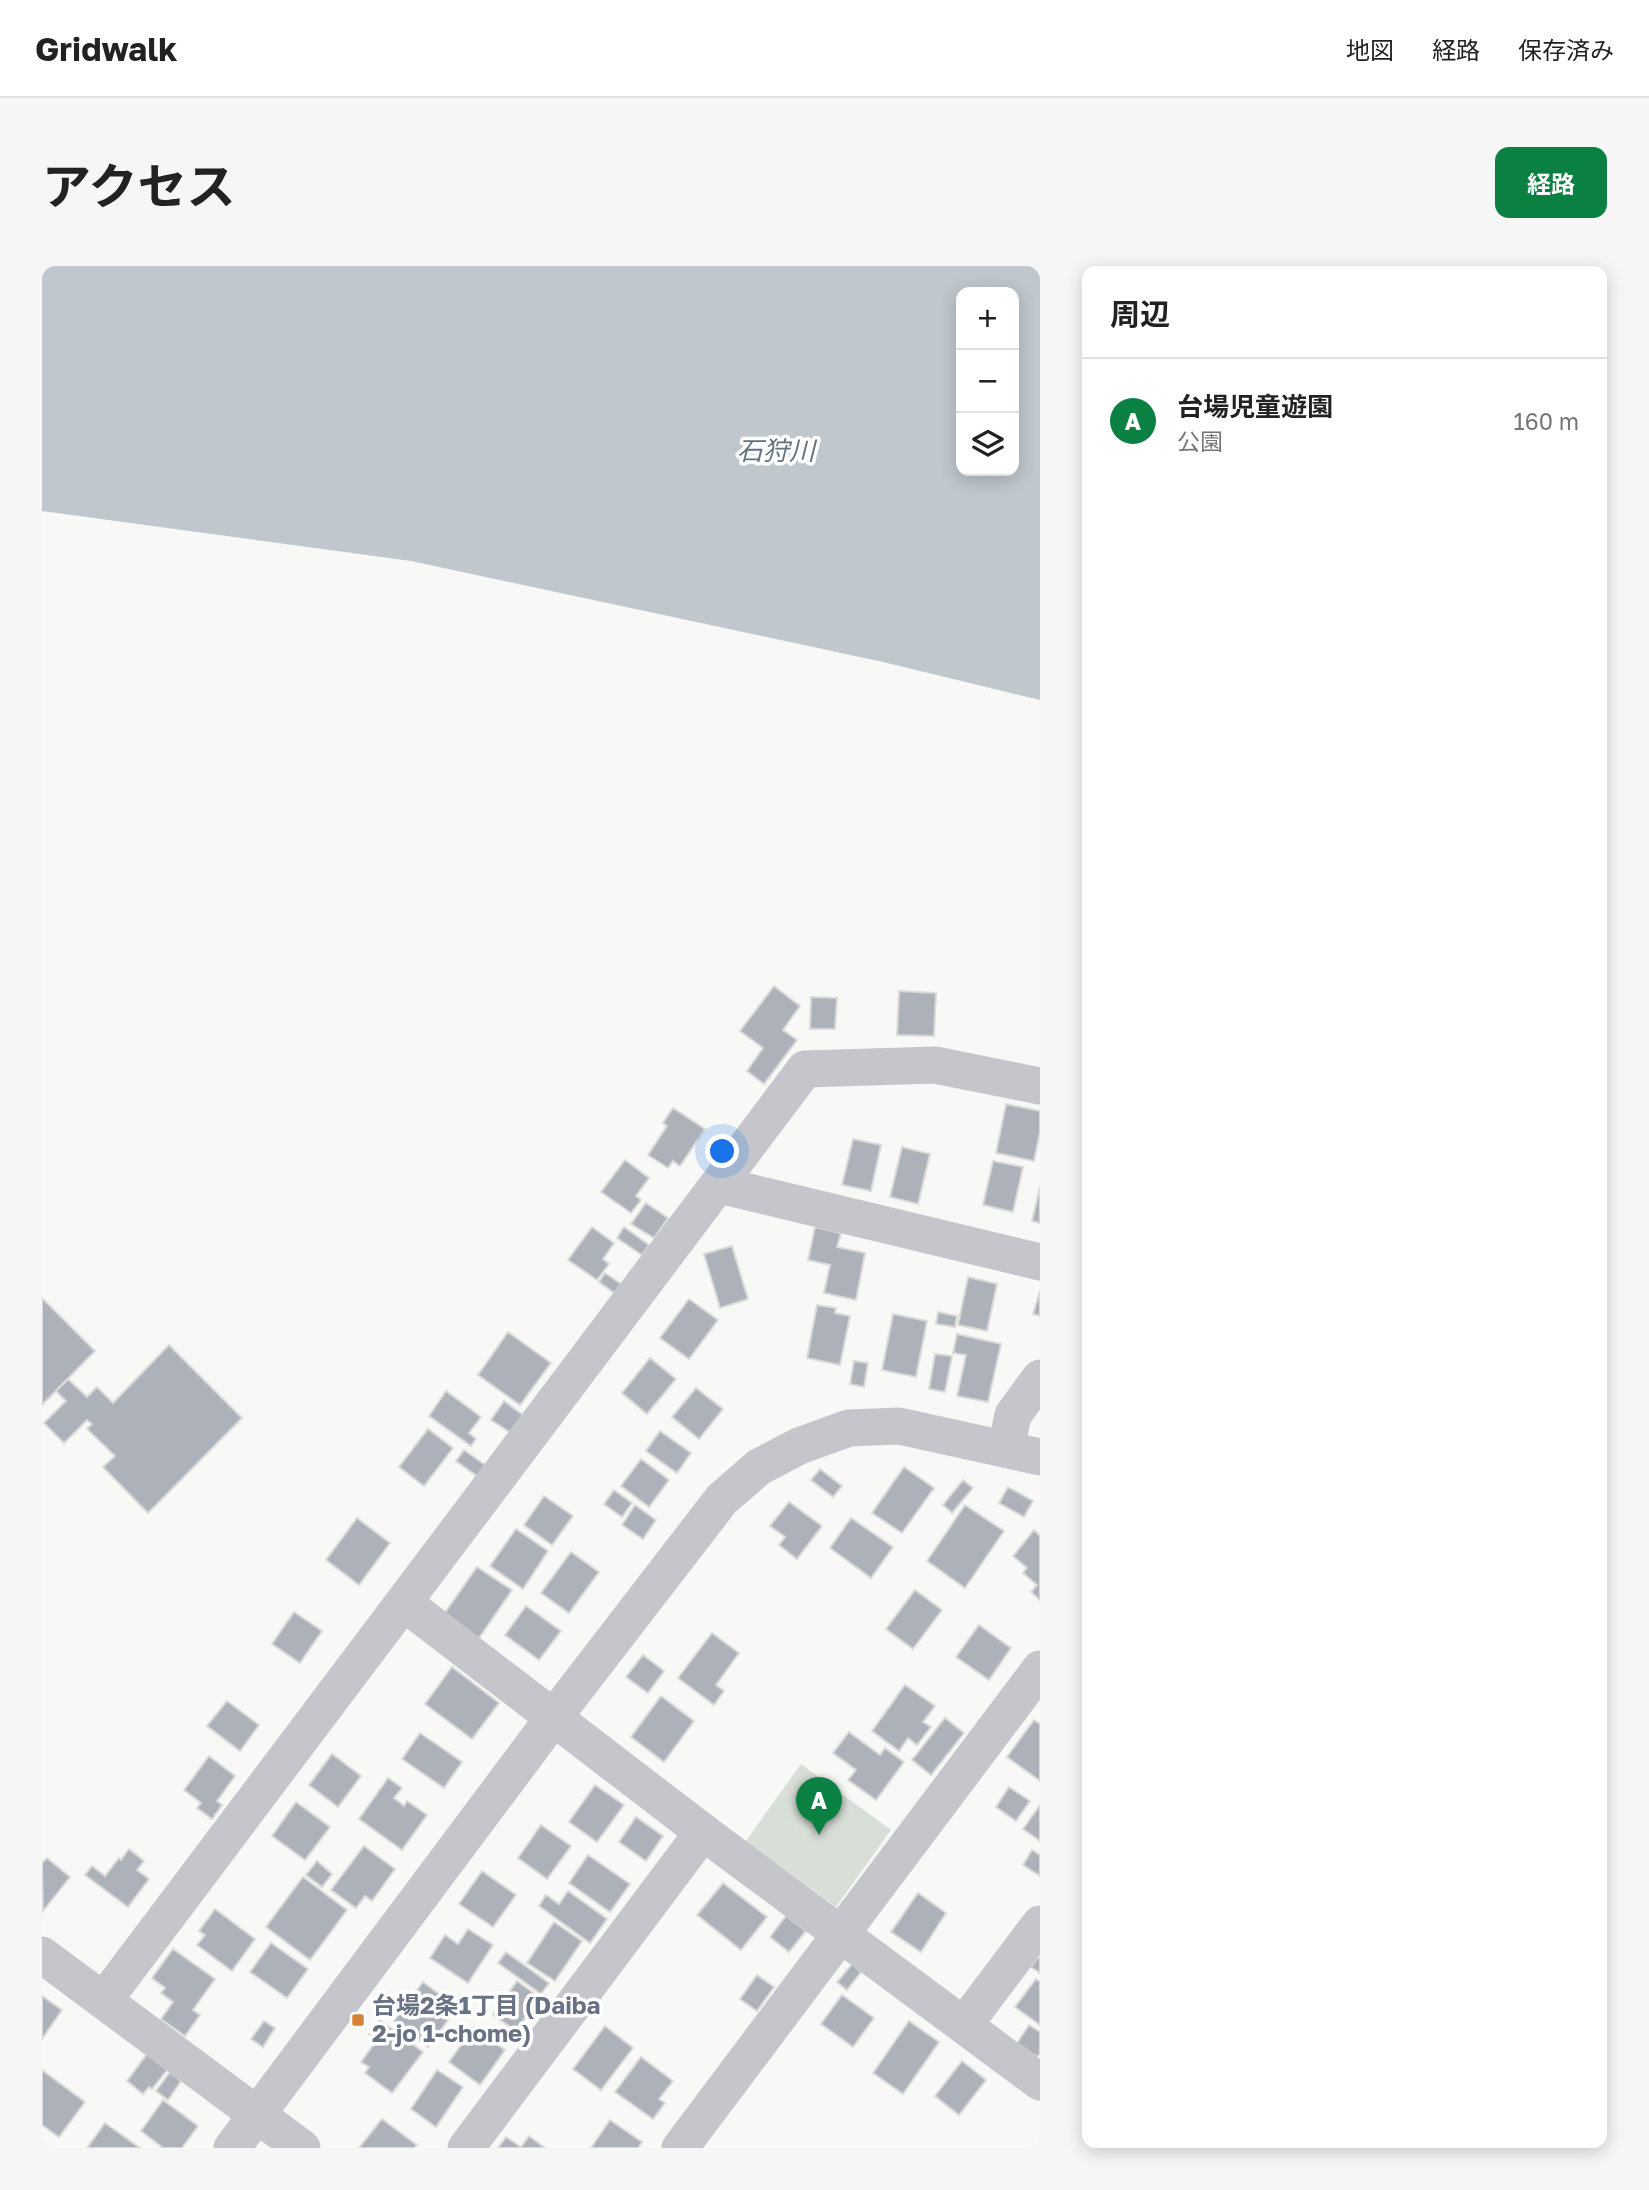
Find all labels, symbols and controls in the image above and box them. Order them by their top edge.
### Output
text: Gridwalk [35,29,177,68]
text: 地図 [1346,35,1394,64]
text: 経路 [1432,35,1480,64]
text: 保存済み [1518,35,1614,64]
button: 経路 [1495,147,1607,218]
text: アクセス [42,156,236,215]
map controls [956,287,1019,476]
button: + [956,287,1019,350]
text: 周辺 [1110,296,1170,332]
button: − [956,350,1019,413]
text: 台場児童遊園 [1177,391,1333,422]
text: A [1125,407,1141,435]
text: 160 m [1514,407,1579,435]
button: layers [956,413,1019,476]
text: 公園 [1177,427,1223,455]
water label: 石狩川 [737,435,818,466]
your location [705,1134,739,1168]
pin: A [796,1777,842,1835]
place label: 台場2条1丁目 (Daiba 2-jo 1-chome) [372,1990,601,2047]
marker: 台場2条1丁目 (Daiba 2-jo 1-chome) [350,2012,366,2028]

